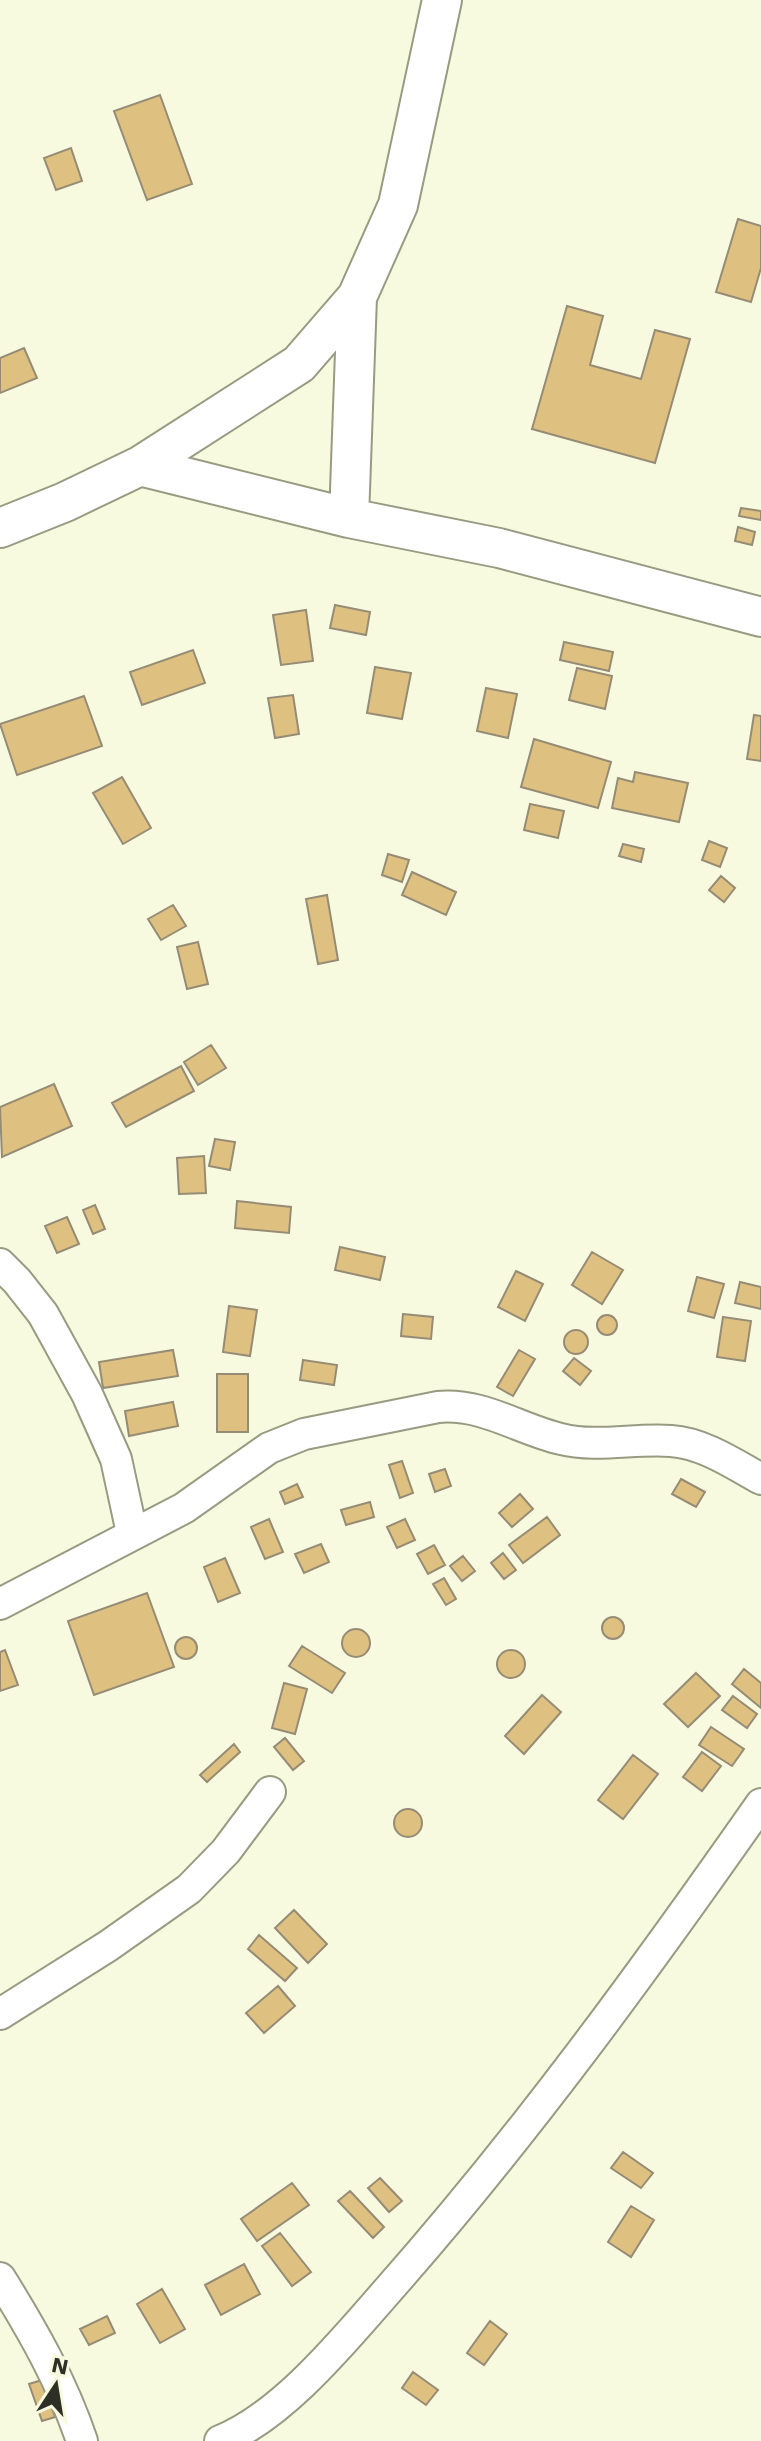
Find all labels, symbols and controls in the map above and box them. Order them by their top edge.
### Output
north arrow [16,2345,96,2425]
text: N [49,2352,71,2380]

